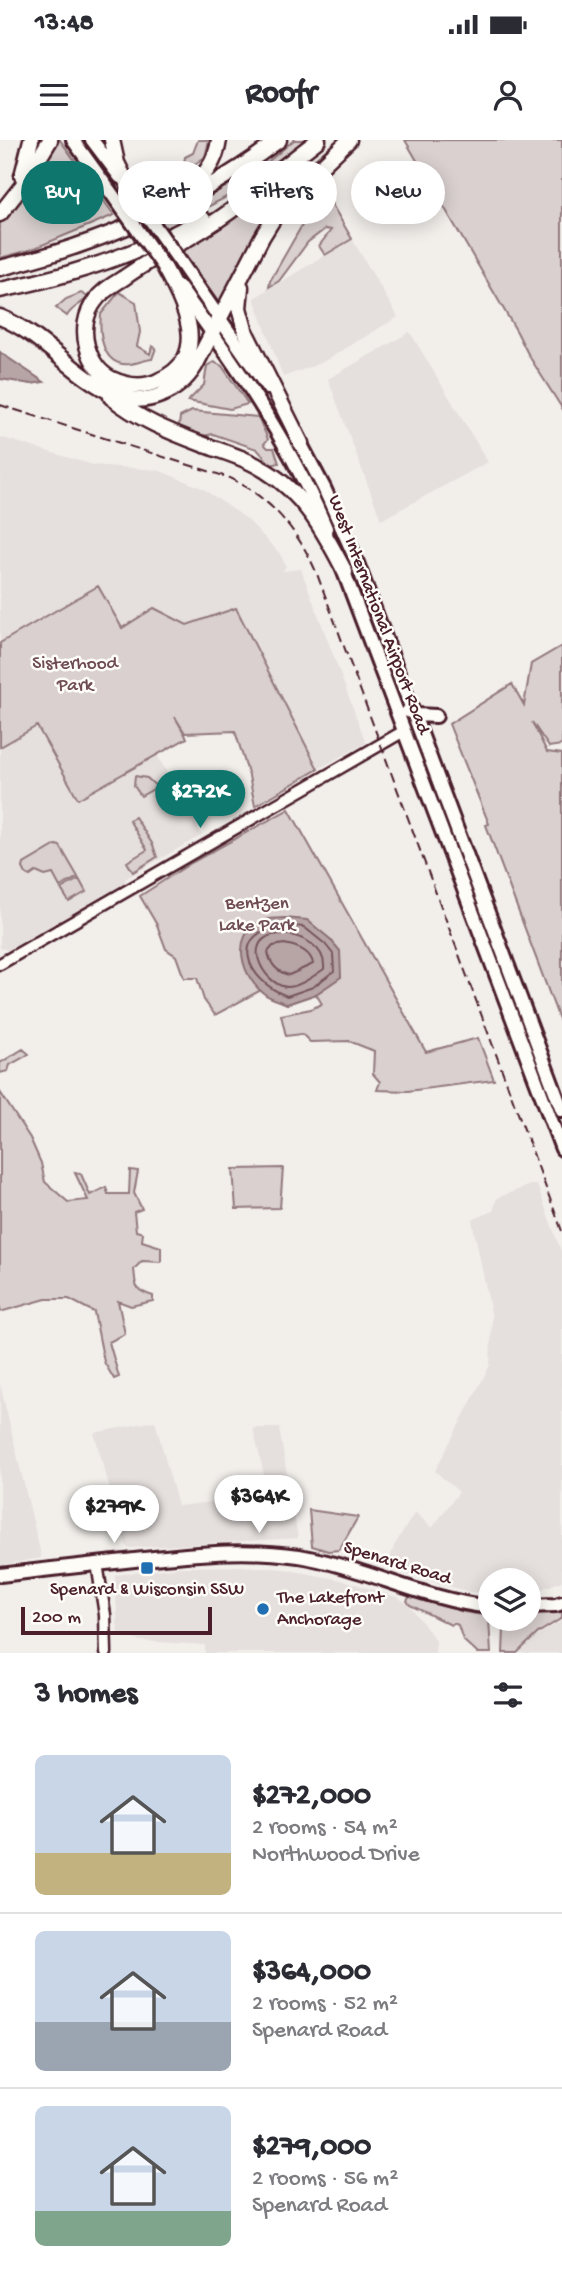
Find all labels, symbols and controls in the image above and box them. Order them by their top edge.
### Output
text: 13:48 [35,9,94,40]
icon: menu [35,76,73,114]
text: Roofr [245,76,317,114]
icon: person [489,76,527,114]
chip: Buy [21,161,104,224]
chip: Rent [118,161,213,224]
chip: Filters [227,161,337,224]
chip: New [351,161,445,224]
street label: West International Airport Road [322,492,435,740]
park label: Sisterhood Park [32,653,120,698]
pin: $272K [151,770,249,830]
text: $272K [171,779,229,806]
park label: Bentzen Lake Park [219,893,297,938]
pin: $364K [210,1476,308,1535]
text: $364K [230,1484,288,1511]
pin: $279K [65,1486,163,1545]
text: $279K [85,1494,143,1521]
street label: Spenard Road [340,1537,455,1592]
marker: Spenard & Wisconsin SSW [139,1560,155,1576]
map controls [478,1568,541,1631]
button: layers [478,1568,541,1631]
place label: Spenard & Wisconsin SSW [50,1579,244,1602]
place label: The Lakefront Anchorage [276,1587,386,1632]
marker: The Lakefront Anchorage [255,1601,271,1617]
scale bar [21,1604,212,1636]
text: 200 m [32,1607,81,1630]
icon: filters [489,1676,527,1714]
text: 3 homes [35,1678,137,1713]
text: $272,000 [252,1780,371,1815]
icon: home [91,1783,175,1867]
text: 2 rooms · 54 m² [252,1815,398,1842]
text: Northwood Drive [252,1842,420,1869]
text: $364,000 [252,1956,371,1991]
icon: home [91,1959,175,2043]
text: 2 rooms · 52 m² [252,1991,398,2018]
text: Spenard Road [252,2018,387,2045]
text: $279,000 [252,2131,371,2166]
icon: home [91,2134,175,2218]
text: 2 rooms · 56 m² [252,2166,398,2193]
text: Spenard Road [252,2193,387,2220]

